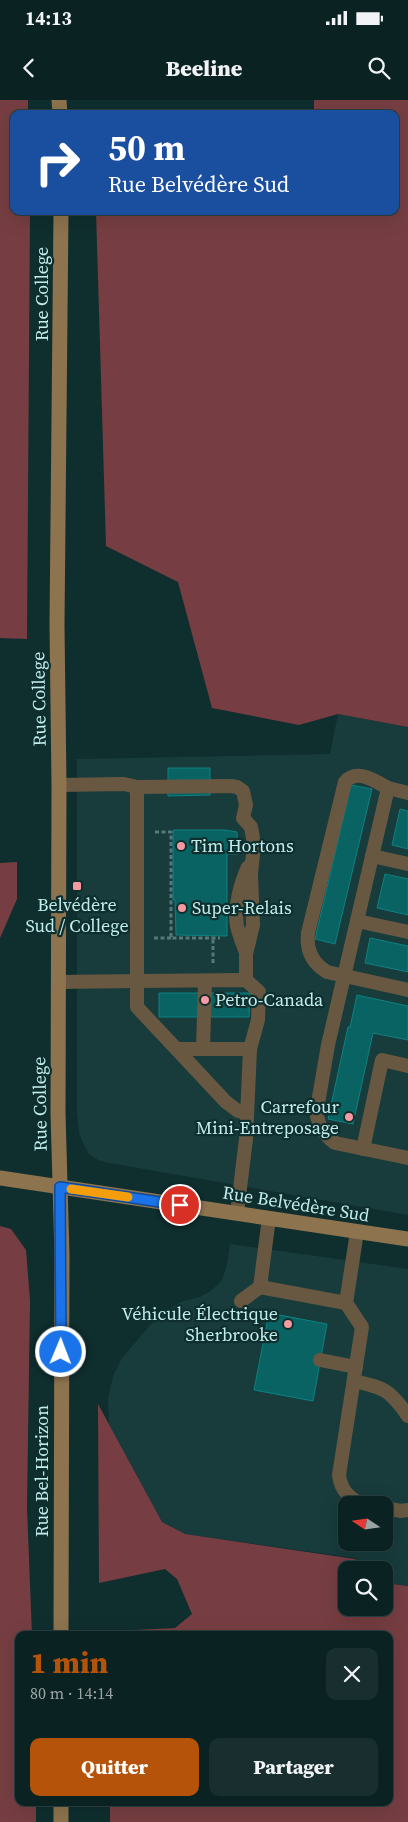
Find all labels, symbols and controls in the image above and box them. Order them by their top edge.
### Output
text: 14:13 [25,5,72,31]
text: Beeline [166,53,242,83]
icon: back [15,54,43,82]
icon: search [365,54,393,82]
text: 50 m [108,124,185,172]
icon: right [25,130,90,195]
text: Rue Belvédère Sud [108,169,289,199]
street label: Rue College [29,247,54,341]
street label: Rue College [25,652,52,746]
place label: Tim Hortons [191,833,294,858]
marker: Tim Hortons [175,840,187,852]
marker: Belvédère Sud / College [71,880,83,892]
place label: Belvédère Sud / College [25,892,129,938]
place label: Super-Relais [192,895,292,920]
marker: Super-Relais [176,902,188,914]
place label: Petro-Canada [215,987,324,1012]
marker: Petro-Canada [199,994,211,1006]
street label: Rue College [26,1057,53,1151]
place label: Carrefour Mini-Entreposage [196,1094,339,1140]
marker: Carrefour Mini-Entreposage [343,1111,355,1123]
street label: Rue Belvédère Sud [221,1180,371,1227]
pin [159,1184,201,1226]
icon: arrive [166,1191,194,1219]
place label: Véhicule Électrique Sherbrooke [121,1301,278,1347]
marker: Véhicule Électrique Sherbrooke [282,1318,294,1330]
position arrow [34,1325,86,1377]
street label: Rue Bel-Horizon [29,1405,54,1537]
north arrow [338,1496,392,1551]
map controls [338,1496,393,1616]
button: search [338,1561,393,1616]
text: 1 min [30,1642,108,1683]
button: close [326,1648,378,1700]
text: 80 m · 14:14 [30,1682,113,1704]
button: Quitter [30,1738,199,1796]
button: Partager [209,1738,378,1796]

